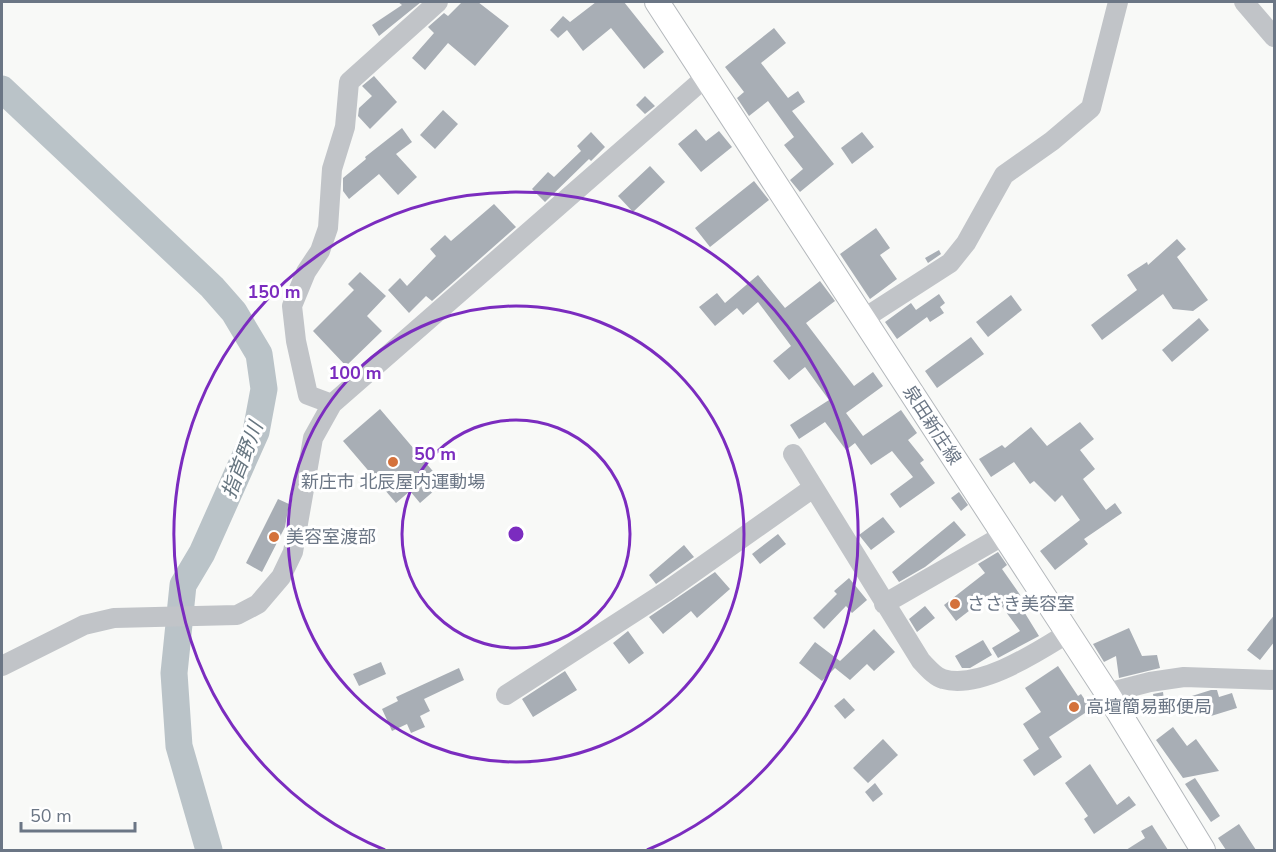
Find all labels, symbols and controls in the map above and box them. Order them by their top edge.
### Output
text: 150 m [247,280,301,304]
text: 100 m [328,361,382,385]
street label: 泉田新庄線 [897,381,967,469]
water label: 指首野川 [216,416,270,502]
text: 50 m [414,442,456,466]
marker: 新庄市 北辰屋内運動場 [386,455,400,469]
place label: 新庄市 北辰屋内運動場 [301,470,485,494]
centre of rings [506,524,526,544]
place label: 美容室渡部 [286,525,376,549]
marker: 美容室渡部 [267,530,281,544]
place label: ささき美容室 [967,592,1075,616]
marker: ささき美容室 [948,597,962,611]
place label: 高壇簡易郵便局 [1086,695,1212,719]
marker: 高壇簡易郵便局 [1067,700,1081,714]
scale bar [21,795,135,833]
text: 50 m [30,804,72,828]

